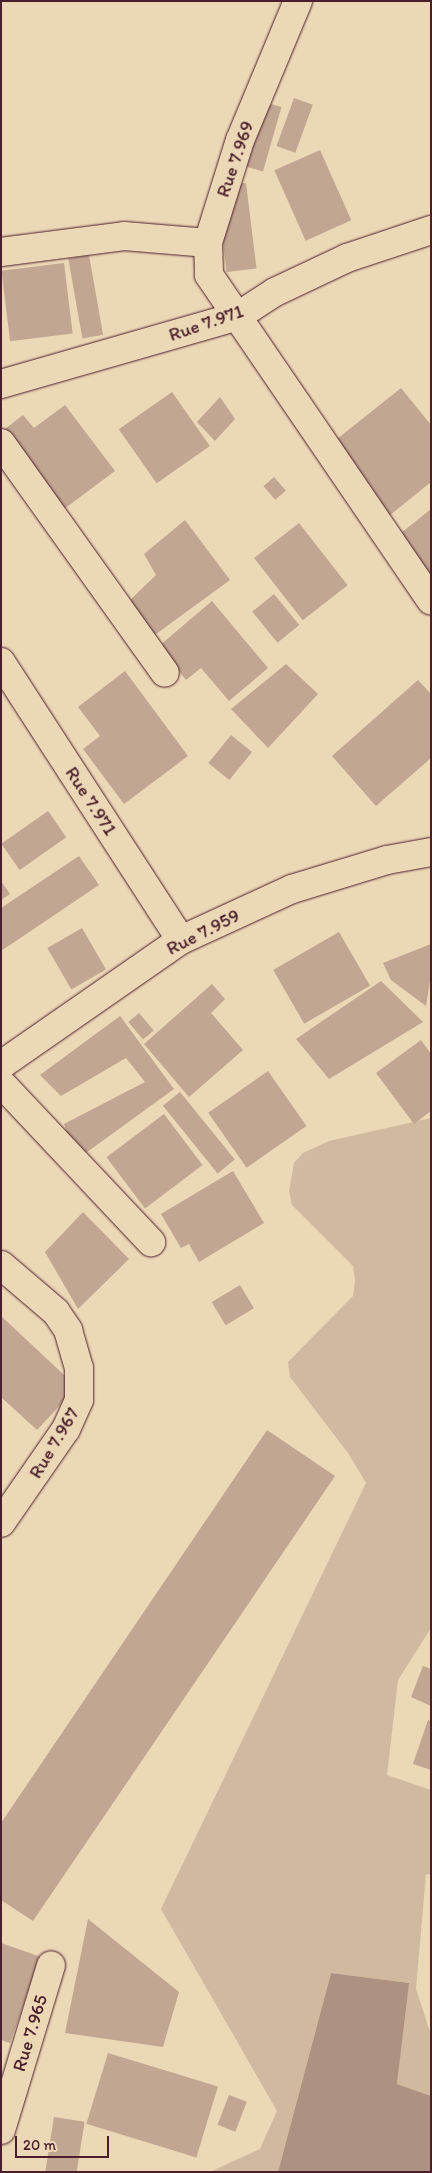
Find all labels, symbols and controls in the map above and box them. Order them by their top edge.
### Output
street label: Rue 7.969 [211,118,259,200]
street label: Rue 7.971 [166,300,246,346]
street label: Rue 7.971 [60,762,122,840]
street label: Rue 7.959 [163,904,243,960]
street label: Rue 7.967 [24,1403,84,1483]
street label: Rue 7.965 [7,1992,53,2074]
scale bar [18,2126,111,2158]
text: 20 m [23,2136,56,2154]

